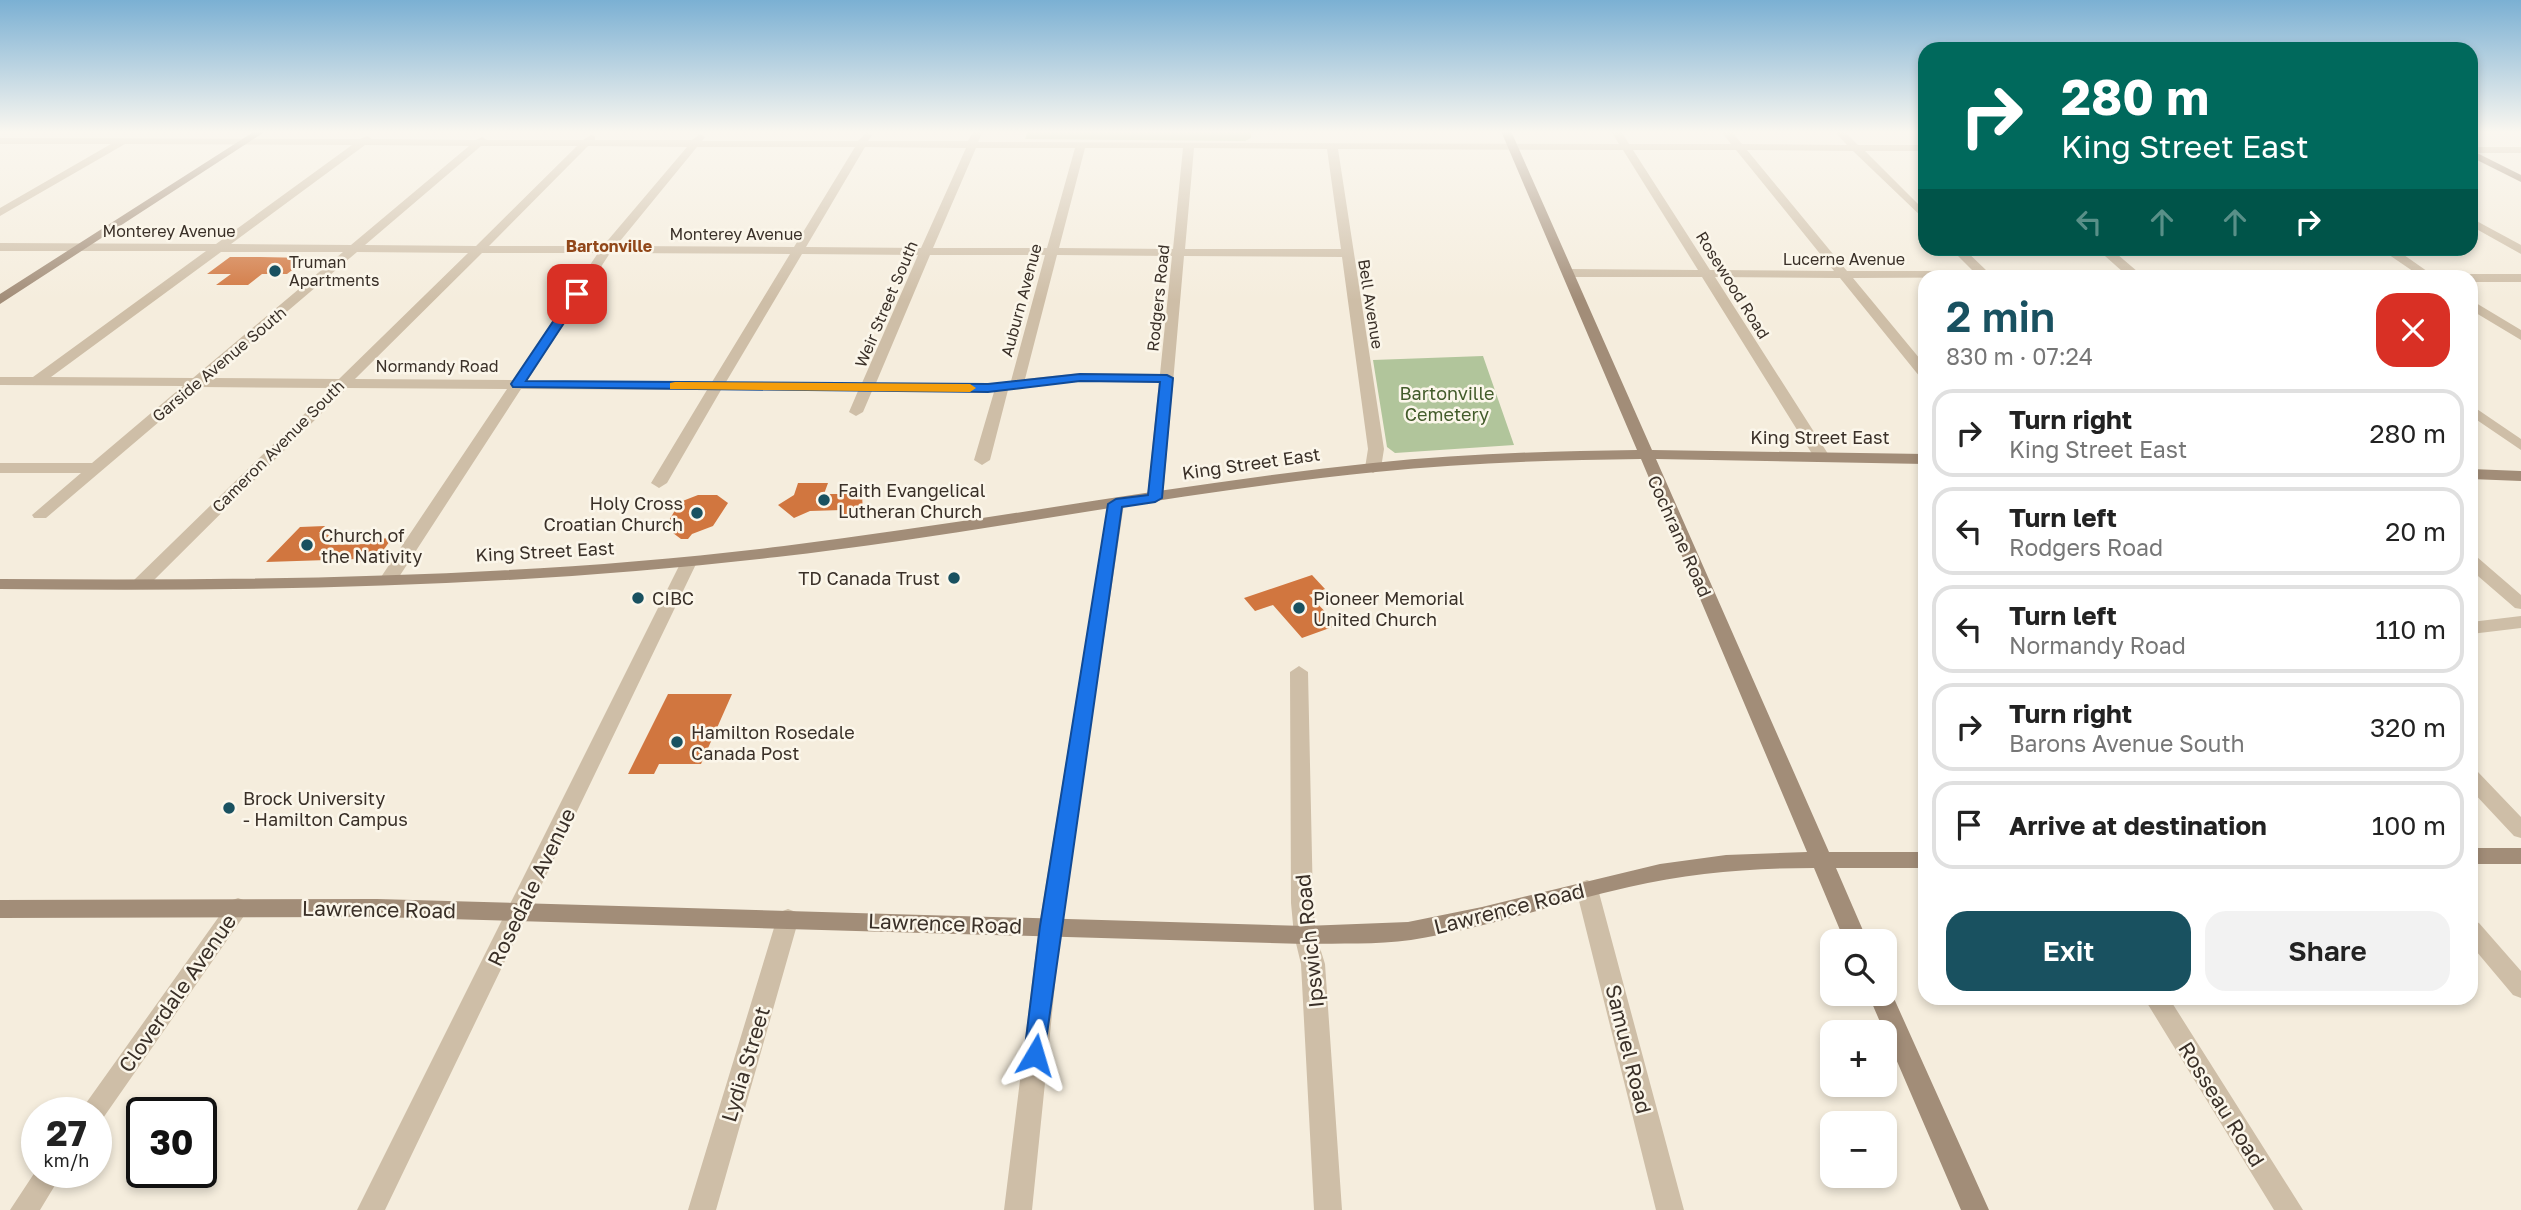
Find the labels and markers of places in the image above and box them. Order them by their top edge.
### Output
place label: Truman Apartments [289,252,380,290]
marker: Truman Apartments [267,263,283,279]
pin [547,264,607,324]
place label: Faith Evangelical Lutheran Church [838,479,986,522]
place label: Holy Cross Croatian Church [543,492,683,535]
marker: Faith Evangelical Lutheran Church [816,492,832,508]
marker: Holy Cross Croatian Church [689,505,705,521]
place label: Church of the Nativity [321,524,422,567]
marker: Church of the Nativity [299,537,315,553]
place label: TD Canada Trust [798,567,940,589]
marker: TD Canada Trust [946,570,962,586]
place label: CIBC [652,587,694,609]
place label: Pioneer Memorial United Church [1313,587,1465,630]
marker: CIBC [630,590,646,606]
marker: Pioneer Memorial United Church [1291,600,1307,616]
place label: Hamilton Rosedale Canada Post [691,721,855,764]
marker: Hamilton Rosedale Canada Post [669,734,685,750]
place label: Brock University - Hamilton Campus [243,787,408,830]
marker: Brock University - Hamilton Campus [221,800,237,816]

